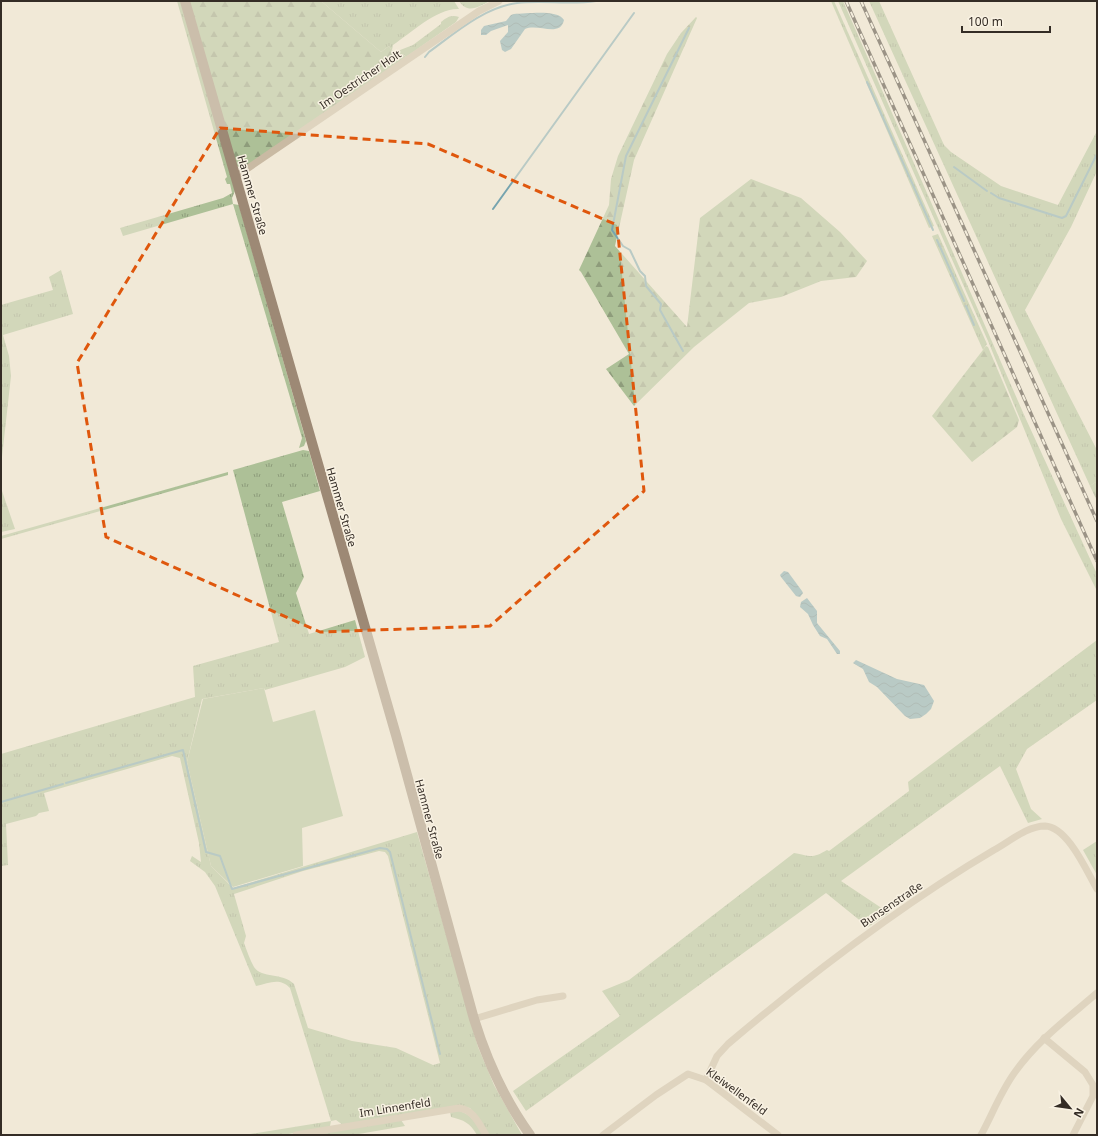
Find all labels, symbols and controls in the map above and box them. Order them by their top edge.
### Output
scale bar [962,8,1050,34]
text: 100 m [968,13,1003,30]
street label: Im Oestricher Holt [316,46,404,112]
street label: Hammer Straße [234,153,272,237]
street label: Hammer Straße [323,465,361,549]
street label: Hammer Straße [412,777,448,861]
street label: Bunsenstraße [857,878,925,930]
street label: Kleiwellenfeld [704,1064,770,1118]
north arrow [1050,1088,1090,1128]
street label: Im Linnenfeld [358,1094,432,1120]
text: N [1070,1106,1088,1121]

